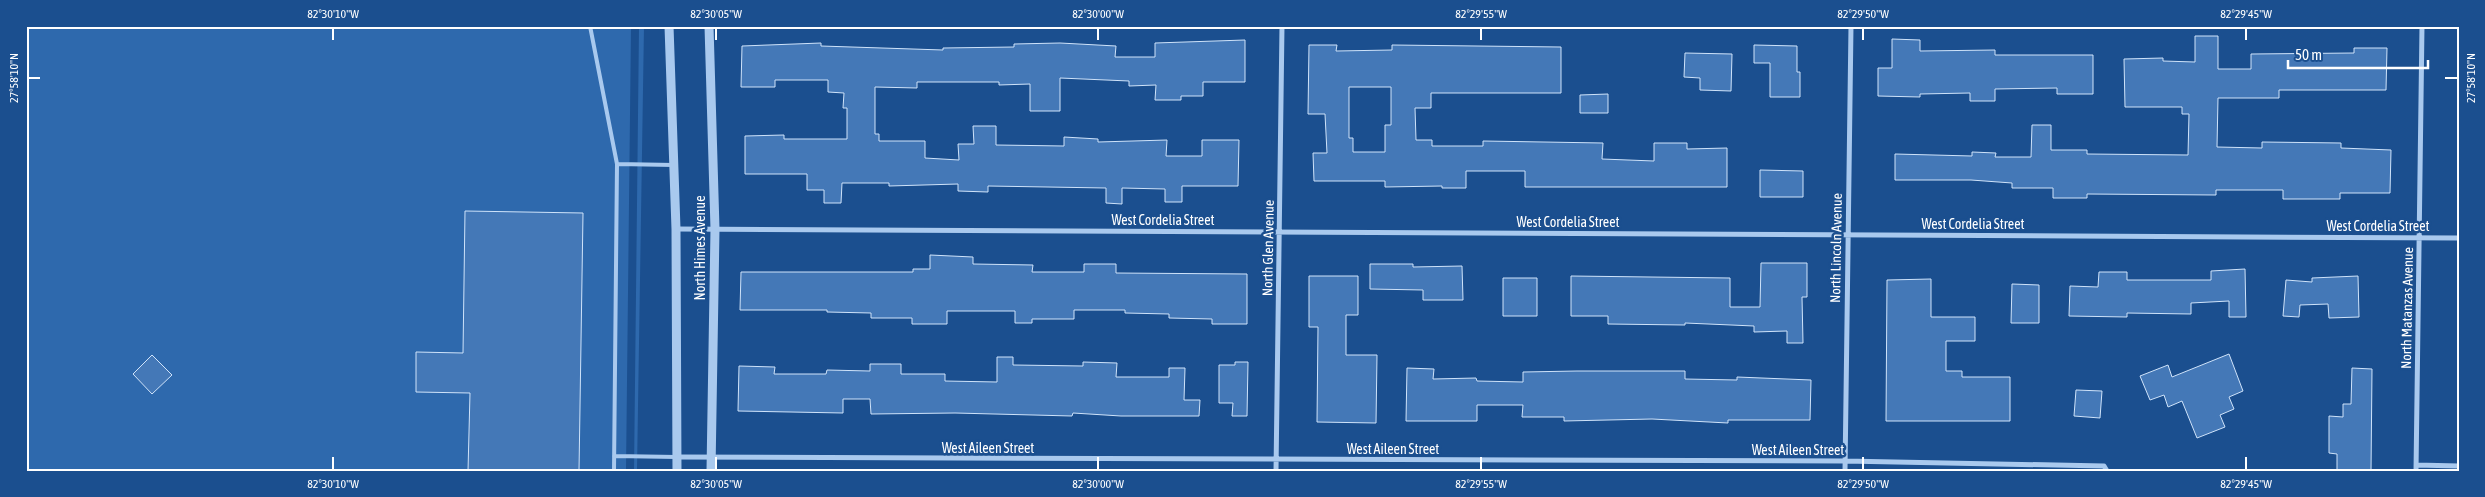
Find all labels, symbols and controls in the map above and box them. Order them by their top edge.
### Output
text: 82°30'10"W [307,7,359,21]
text: 82°30'05"W [690,7,742,21]
text: 82°30'00"W [1072,7,1124,21]
text: 82°29'55"W [1455,7,1507,21]
text: 82°29'50"W [1837,7,1889,21]
text: 82°29'45"W [2220,7,2272,21]
scale bar [2288,38,2428,70]
text: 50 m [2295,46,2322,63]
text: 27°58'10"N [7,53,21,103]
text: 27°58'10"N [2464,53,2478,103]
street label: North Lincoln Avenue [1827,193,1845,303]
street label: North Himes Avenue [692,196,708,300]
street label: North Glen Avenue [1259,200,1277,296]
street label: West Cordelia Street [1111,212,1215,228]
street label: West Cordelia Street [1516,214,1620,230]
street label: West Cordelia Street [1921,216,2025,232]
street label: West Cordelia Street [2326,218,2430,234]
street label: North Matanzas Avenue [2398,247,2416,369]
street label: West Aileen Street [942,440,1034,456]
street label: West Aileen Street [1347,441,1439,457]
street label: West Aileen Street [1752,442,1844,458]
text: 82°30'10"W [307,477,359,491]
text: 82°30'05"W [690,477,742,491]
text: 82°30'00"W [1072,477,1124,491]
text: 82°29'55"W [1455,477,1507,491]
text: 82°29'50"W [1837,477,1889,491]
text: 82°29'45"W [2220,477,2272,491]

